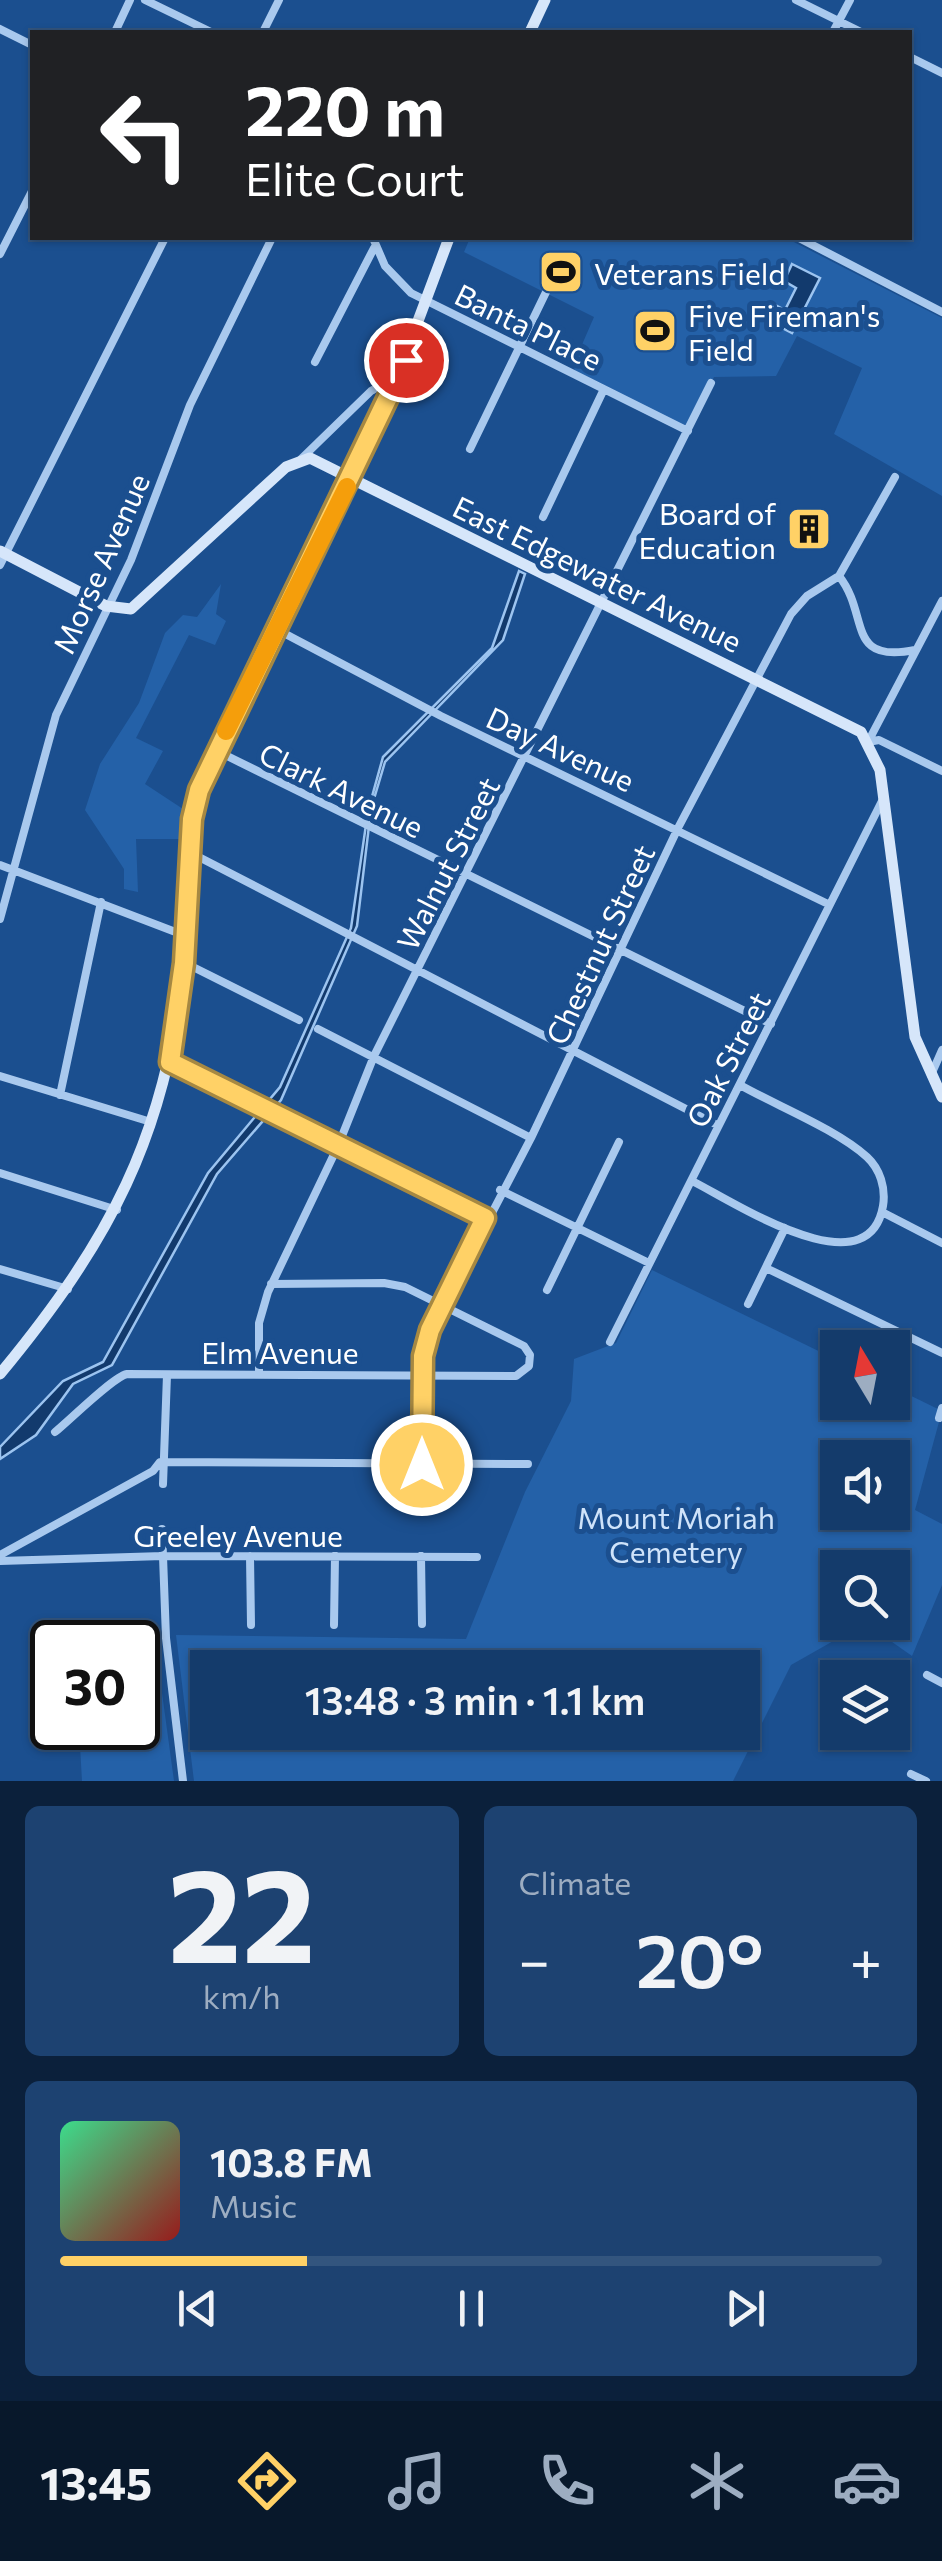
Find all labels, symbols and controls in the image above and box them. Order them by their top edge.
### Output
text: 220 m [245,65,445,150]
icon: left [80,70,210,200]
text: Elite Court [245,150,464,205]
sports icon: Veterans Field [538,249,584,295]
place label: Veterans Field [594,254,786,291]
street label: Banta Place [450,275,608,377]
place label: Five Fireman's Field [688,296,880,367]
sports icon: Five Fireman's Field [632,308,678,354]
pin [364,318,449,403]
icon: arrive [379,333,434,388]
street label: Morse Avenue [44,467,156,659]
street label: East Edgewater Avenue [448,487,748,659]
place label: Board of Education [638,494,776,565]
building icon: Board of Education [786,506,832,552]
street label: Day Avenue [481,698,641,798]
street label: Clark Avenue [254,733,430,845]
street label: Walnut Street [388,770,506,956]
street label: Chestnut Street [537,838,661,1050]
street label: Oak Street [677,985,777,1133]
north arrow [820,1330,910,1420]
map controls [820,1330,910,1750]
street label: Elm Avenue [201,1333,359,1370]
position arrow [370,1413,474,1517]
button: sound [820,1440,910,1530]
park label: Mount Moriah Cemetery [577,1498,775,1569]
street label: Greeley Avenue [133,1516,343,1553]
button: search [820,1550,910,1640]
speed limit sign: 30 [30,1620,160,1750]
button: layers [820,1660,910,1750]
text: 13:48 · 3 min · 1.1 km [305,1676,645,1723]
text: 22 [168,1831,316,1990]
text: Climate [519,1862,631,1902]
text: 20° [636,1912,764,2003]
text: − [519,1925,550,1992]
text: + [850,1925,882,1992]
text: km/h [203,1976,281,2016]
text: 103.8 FM [210,2138,373,2185]
text: Music [210,2185,297,2225]
icon: previous [170,2281,225,2336]
icon: pause [444,2281,499,2336]
icon: next [718,2281,773,2336]
icon: directions [232,2446,302,2516]
icon: music [382,2446,452,2516]
icon: phone [532,2446,602,2516]
icon: climate [682,2446,752,2516]
icon: car [832,2446,902,2516]
text: 13:45 [40,2454,152,2509]

